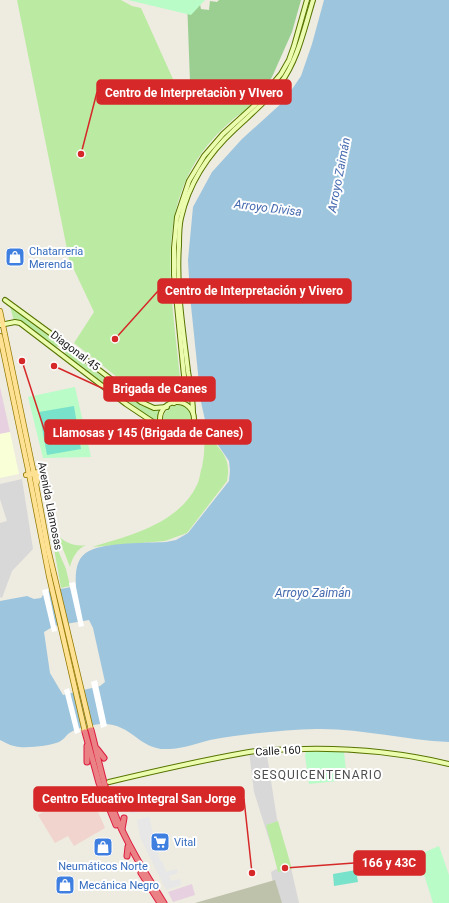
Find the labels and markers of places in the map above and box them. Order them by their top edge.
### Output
callout: Centro de Interpretaciòn y VIvero [97,80,291,104]
place label: Chatarreria Merenda [29,245,83,271]
shop icon: Chatarreria Merenda [4,246,26,268]
callout: Centro de Interpretación y Vivero [158,279,351,303]
callout: Brigada de Canes [104,377,215,401]
callout: Llamosas y 145 (Brigada de Canes) [45,420,251,444]
callout: Centro Educativo Integral San Jorge [34,787,244,811]
supermarket icon: Vital [149,831,171,853]
shop icon: Neumáticos Norte [92,836,114,858]
place label: Vital [174,836,196,849]
callout: 166 y 43C [354,851,425,875]
place label: Neumáticos Norte [58,860,148,873]
shop icon: Mecánica Negro [54,874,76,896]
place label: Mecánica Negro [79,879,159,892]

